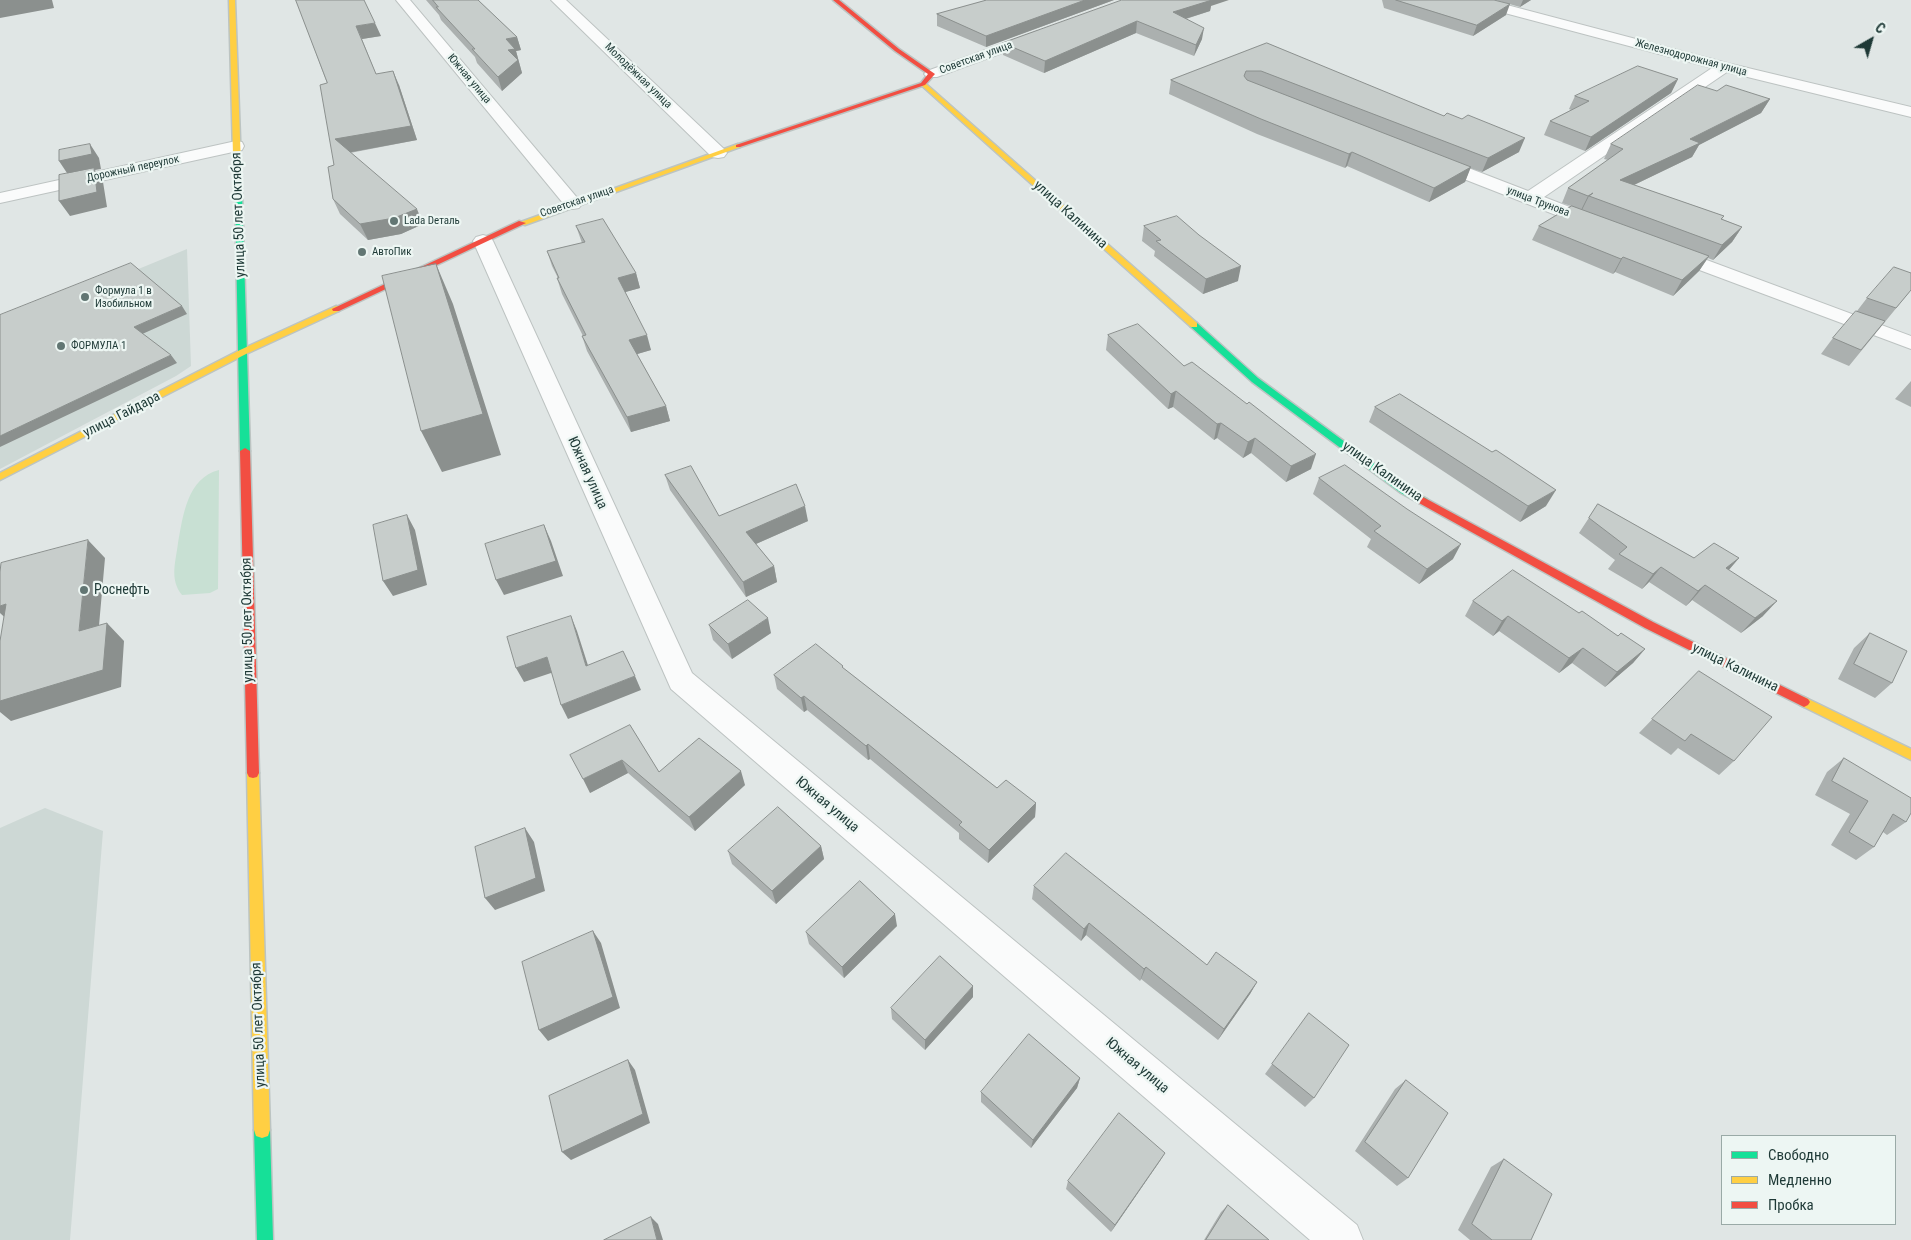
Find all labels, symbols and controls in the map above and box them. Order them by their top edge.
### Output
north arrow [1846,15,1896,65]
text: С [1872,19,1888,37]
street label: Железнодорожная улица [1634,37,1748,79]
street label: Советская улица [938,39,1014,77]
street label: Молодёжная улица [602,41,674,111]
street label: Южная улица [444,51,494,107]
street label: улица 50 лет Октября [228,152,250,278]
street label: Дорожный переулок [86,153,180,185]
street label: улица Калинина [1029,177,1111,253]
street label: Советская улица [539,183,615,221]
street label: улица Трунова [1505,184,1571,220]
place label: Lada Dеталь [404,214,460,228]
marker: Lada Dеталь [388,215,400,227]
place label: АвтоПик [372,245,412,259]
marker: АвтоПик [356,246,368,258]
place label: Формула 1 в Изобильном [95,284,152,310]
marker: Формула 1 в Изобильном [79,291,91,303]
place label: ФОРМУЛА 1 [71,339,126,353]
marker: ФОРМУЛА 1 [55,340,67,352]
street label: улица Гайдара [81,388,163,442]
street label: Южная улица [564,434,610,512]
street label: улица Калинина [1339,438,1425,506]
street label: улица 50 лет Октября [239,557,257,683]
place label: Роснефть [94,582,150,598]
marker: Роснефть [78,584,90,596]
street label: улица Калинина [1689,640,1781,696]
street label: Южная улица [792,774,862,836]
street label: улица 50 лет Октября [248,962,270,1088]
street label: Южная улица [1102,1035,1172,1097]
legend [1721,1135,1896,1225]
text: Свободно [1768,1146,1829,1164]
text: Медленно [1768,1171,1832,1189]
text: Пробка [1768,1196,1814,1214]

